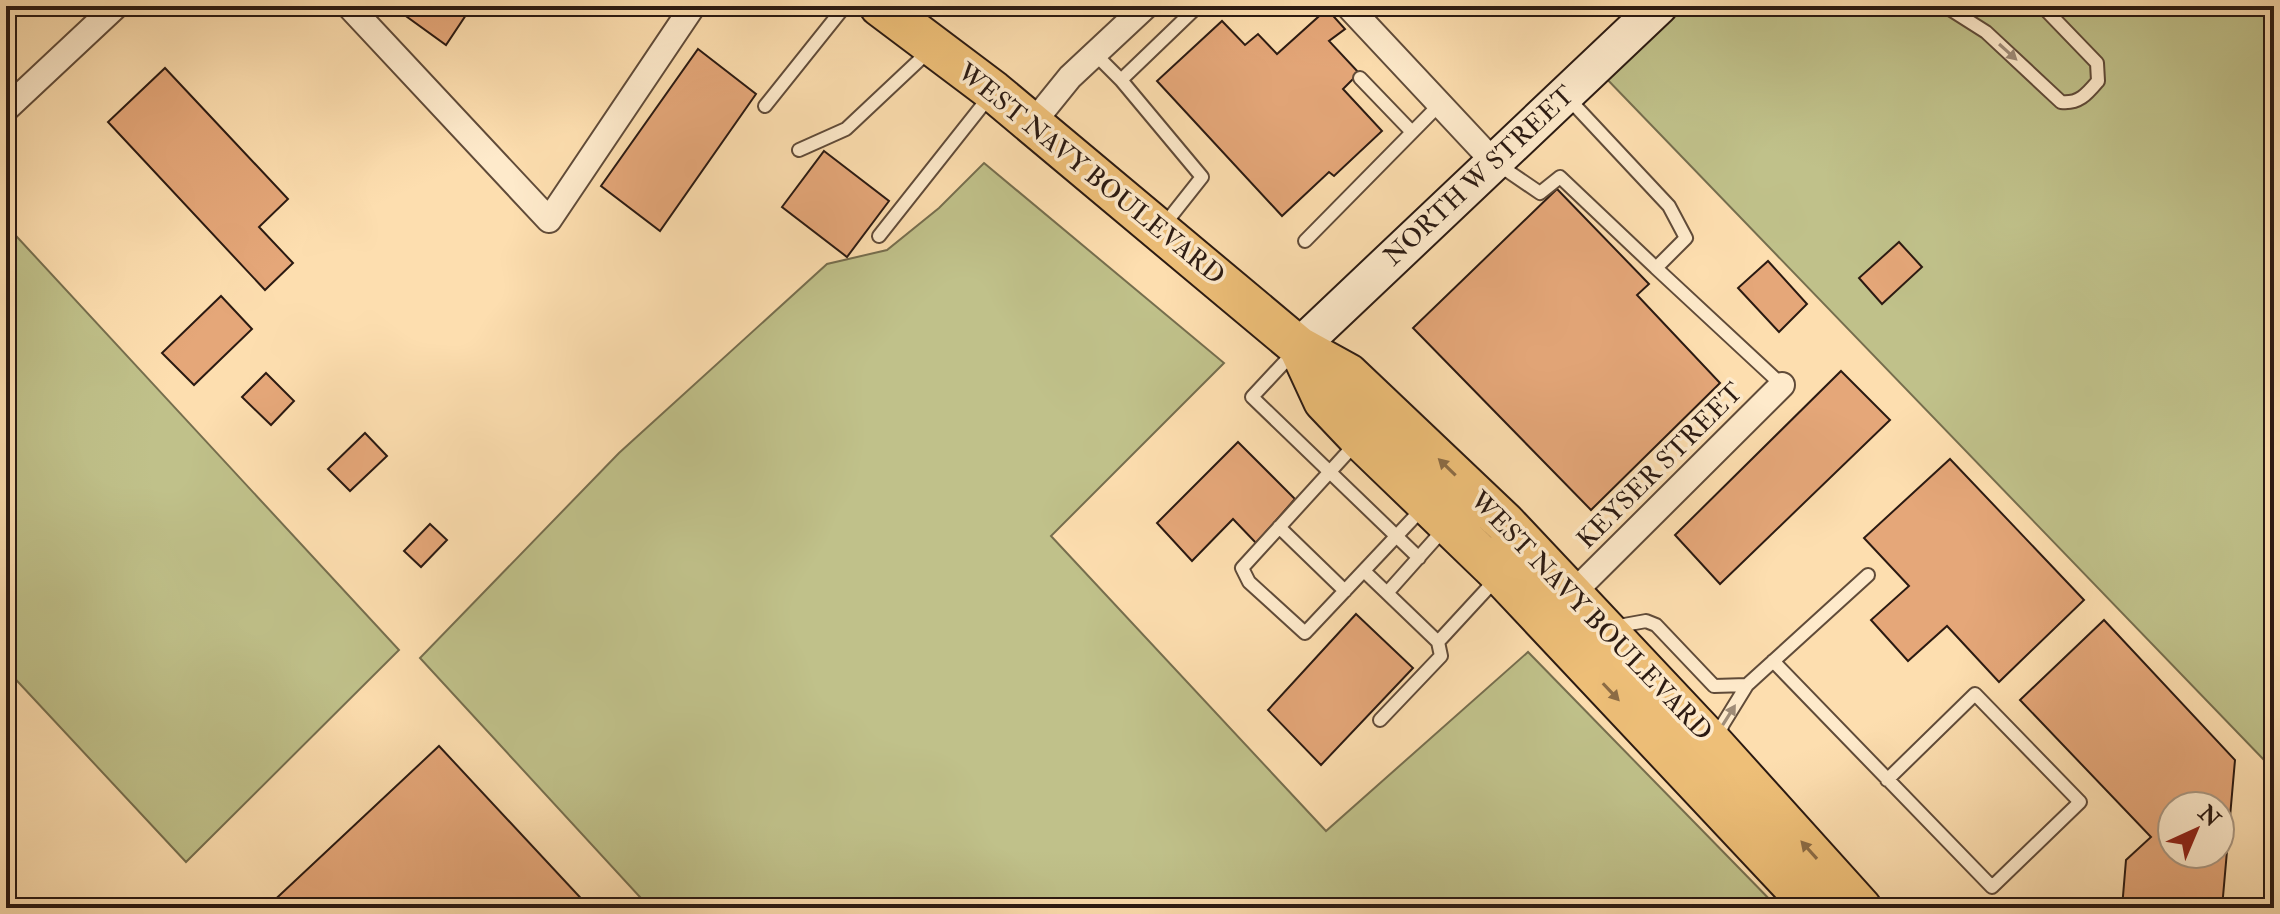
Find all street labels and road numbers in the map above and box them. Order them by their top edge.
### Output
street label: WEST NAVY BOULEVARD [950,56,1231,292]
street label: NORTH W STREET [1377,79,1581,273]
street label: KEYSER STREET [1570,376,1750,556]
street label: WEST NAVY BOULEVARD [1463,484,1719,747]

